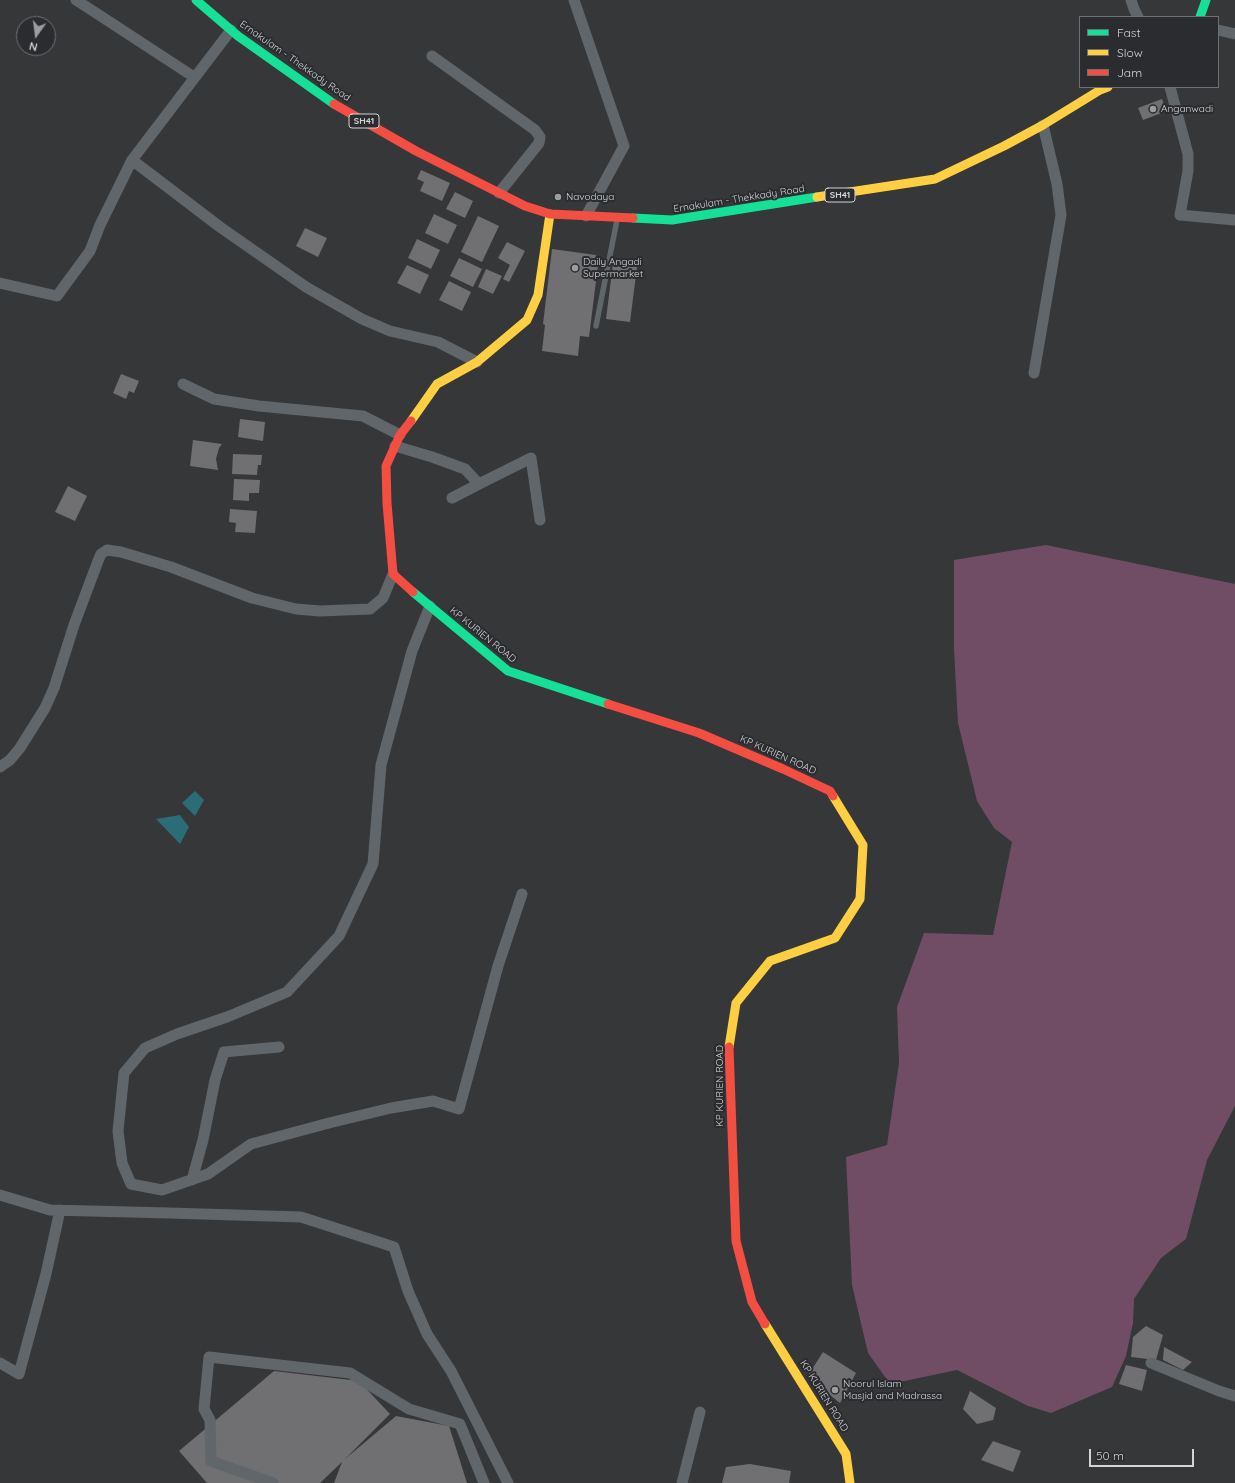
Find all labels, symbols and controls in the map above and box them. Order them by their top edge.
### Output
north arrow [16,16,56,56]
legend [1079,16,1219,88]
street label: Ernakulam - Thekkady Road [237,18,353,104]
text: Fast [1117,25,1141,40]
text: N [28,39,39,54]
text: Slow [1117,45,1143,60]
text: Jam [1117,65,1142,80]
place label: Anganwadi [1161,103,1213,115]
marker: Anganwadi [1148,104,1158,114]
road number: SH41 [349,114,379,128]
street label: Ernakulam - Thekkady Road [673,183,805,215]
road number: SH41 [825,188,855,202]
place label: Navodaya [566,191,614,203]
marker: Navodaya [553,192,563,202]
place label: Daily Angadi Supermarket [583,256,643,280]
marker: Daily Angadi Supermarket [570,263,580,273]
street label: KP KURIEN ROAD [447,605,519,665]
street label: KP KURIEN ROAD [738,733,818,777]
street label: KP KURIEN ROAD [714,1045,726,1127]
street label: KP KURIEN ROAD [797,1358,851,1434]
place label: Noorul Islam Masjid and Madrassa [843,1378,942,1402]
marker: Noorul Islam Masjid and Madrassa [830,1385,840,1395]
scale bar [1091,1441,1196,1467]
text: 50 m [1096,1448,1124,1463]

